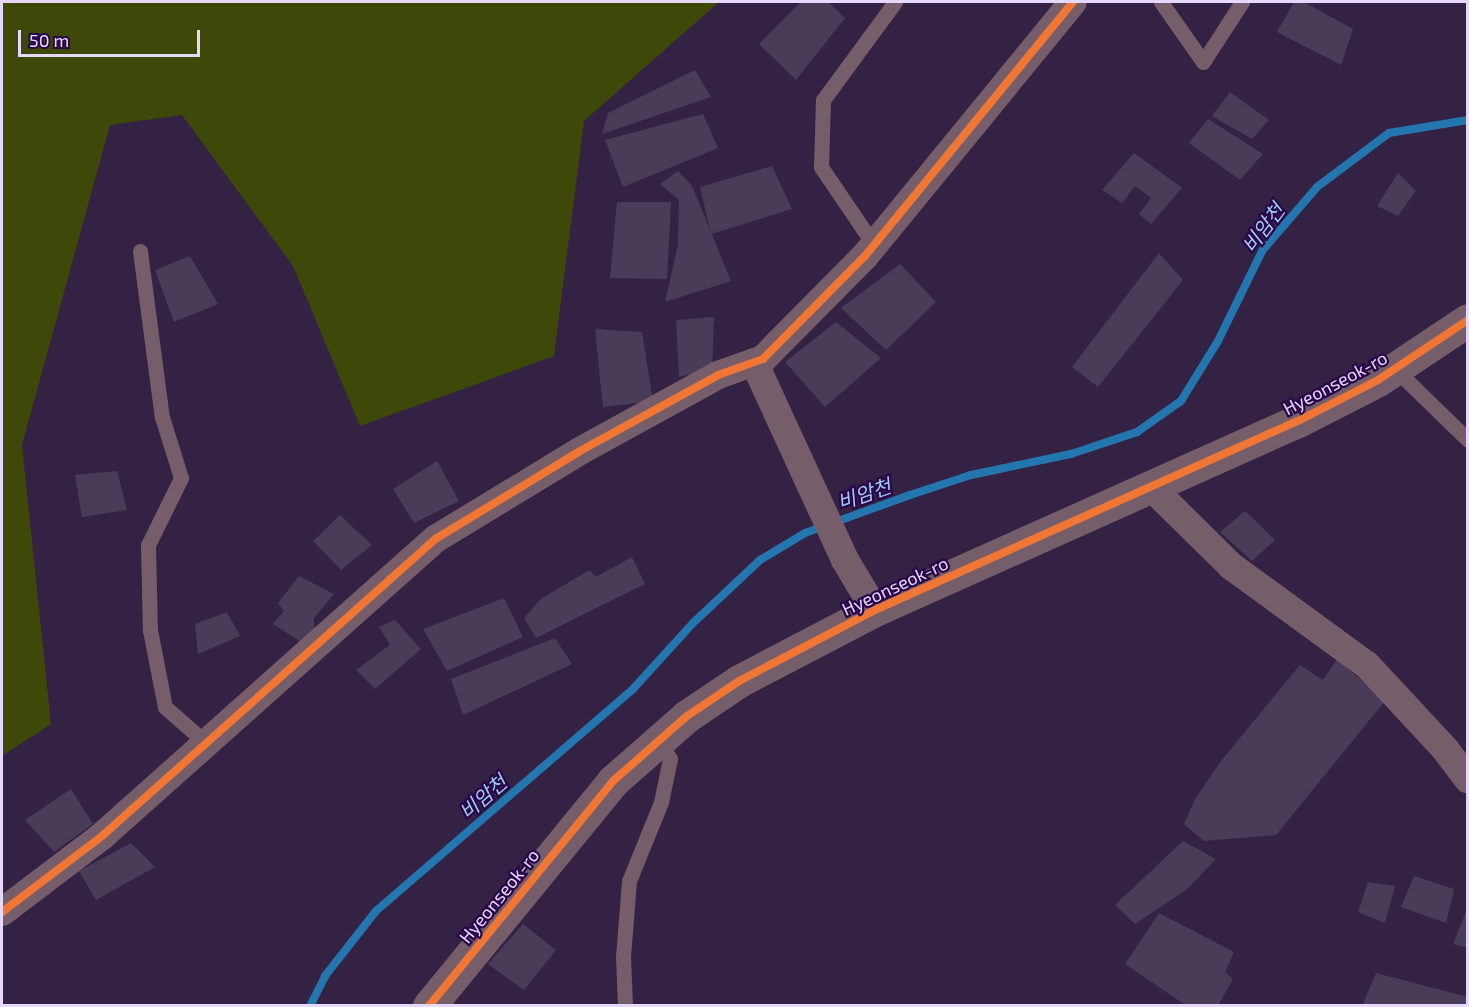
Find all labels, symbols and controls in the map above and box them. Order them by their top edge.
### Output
scale bar [21,18,202,56]
text: 50 m [29,29,69,51]
water label: 비암천 [1237,199,1289,257]
street label: Hyeonseok-ro [1279,347,1391,419]
water label: 비암천 [834,474,894,514]
street label: Hyeonseok-ro [838,552,952,620]
water label: 비암천 [454,770,512,824]
street label: Hyeonseok-ro [454,845,544,947]

